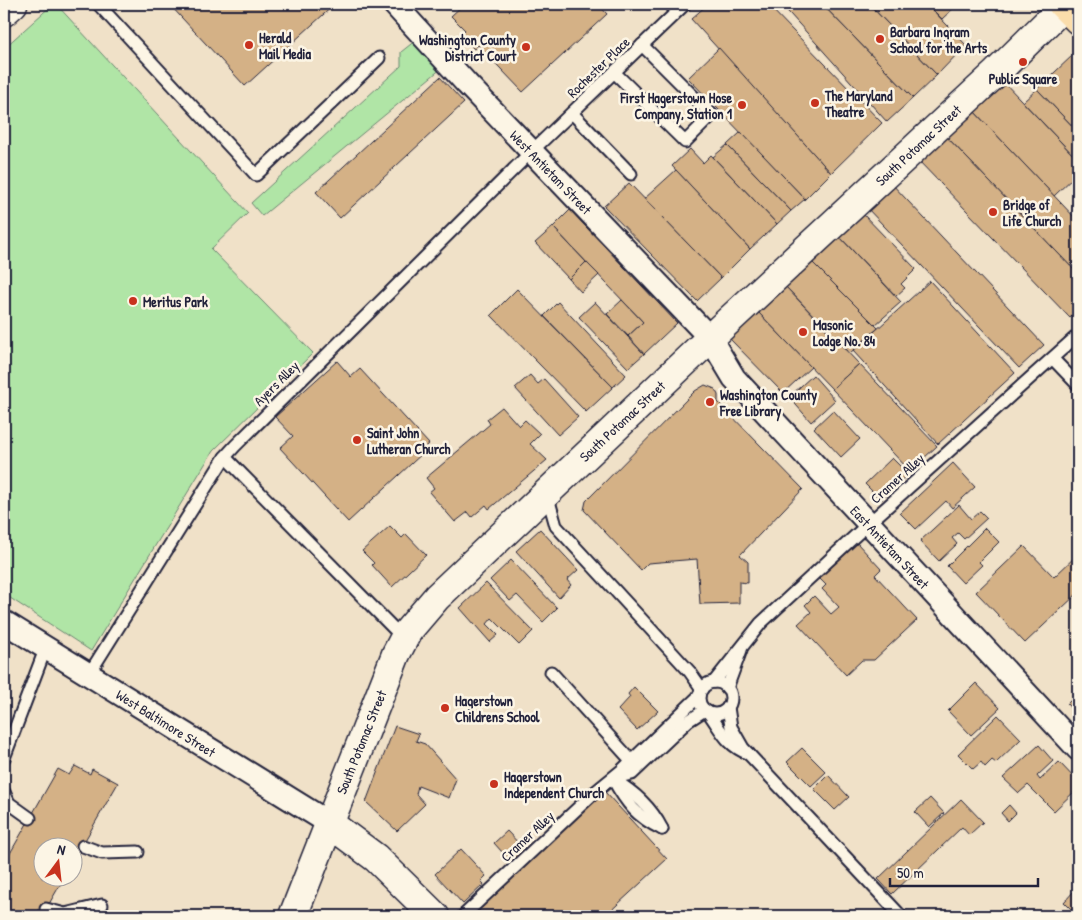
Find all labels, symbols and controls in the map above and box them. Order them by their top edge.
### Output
place label: Barbara Ingram School for the Arts [890,22,988,57]
place label: Herald Mail Media [259,28,311,63]
place label: Washington County District Court [419,30,517,65]
street label: Rochester Place [563,32,634,102]
marker: Barbara Ingram School for the Arts [874,33,886,45]
marker: Herald Mail Media [243,39,255,51]
marker: Washington County District Court [520,41,532,53]
marker: Public Square [1017,56,1029,68]
place label: Public Square [989,69,1058,90]
place label: The Maryland Theatre [824,86,893,121]
place label: First Hagerstown Hose Company, Station 1 [620,88,732,125]
marker: The Maryland Theatre [809,97,821,109]
marker: First Hagerstown Hose Company, Station 1 [736,99,748,111]
street label: South Potomac Street [871,100,965,190]
street label: West Antietam Street [506,126,596,218]
place label: Bridge of Life Church [1003,195,1061,230]
marker: Bridge of Life Church [987,206,999,218]
place label: Meritus Park [143,292,208,311]
marker: Meritus Park [127,295,139,307]
place label: Masonic Lodge No. 84 [813,315,876,352]
marker: Masonic Lodge No. 84 [797,326,809,338]
street label: Ayers Alley [249,356,304,410]
street label: South Potomac Street [575,376,669,466]
place label: Washington County Free Library [719,385,817,422]
marker: Washington County Free Library [704,396,716,408]
place label: Saint John Lutheran Church [367,423,450,458]
marker: Saint John Lutheran Church [351,434,363,446]
street label: Cramer Alley [866,449,929,508]
street label: East Antietam Street [846,501,934,593]
street label: West Baltimore Street [113,685,219,761]
street label: South Potomac Street [331,687,391,797]
place label: Hagerstown Childrens School [455,691,540,726]
marker: Hagerstown Childrens School [439,702,451,714]
place label: Hagerstown Independent Church [504,767,604,804]
marker: Hagerstown Independent Church [488,778,500,790]
street label: Cramer Alley [496,806,559,866]
north arrow [32,838,82,888]
text: N [55,839,68,859]
scale bar [890,855,1037,887]
text: 50 m [897,862,924,883]

